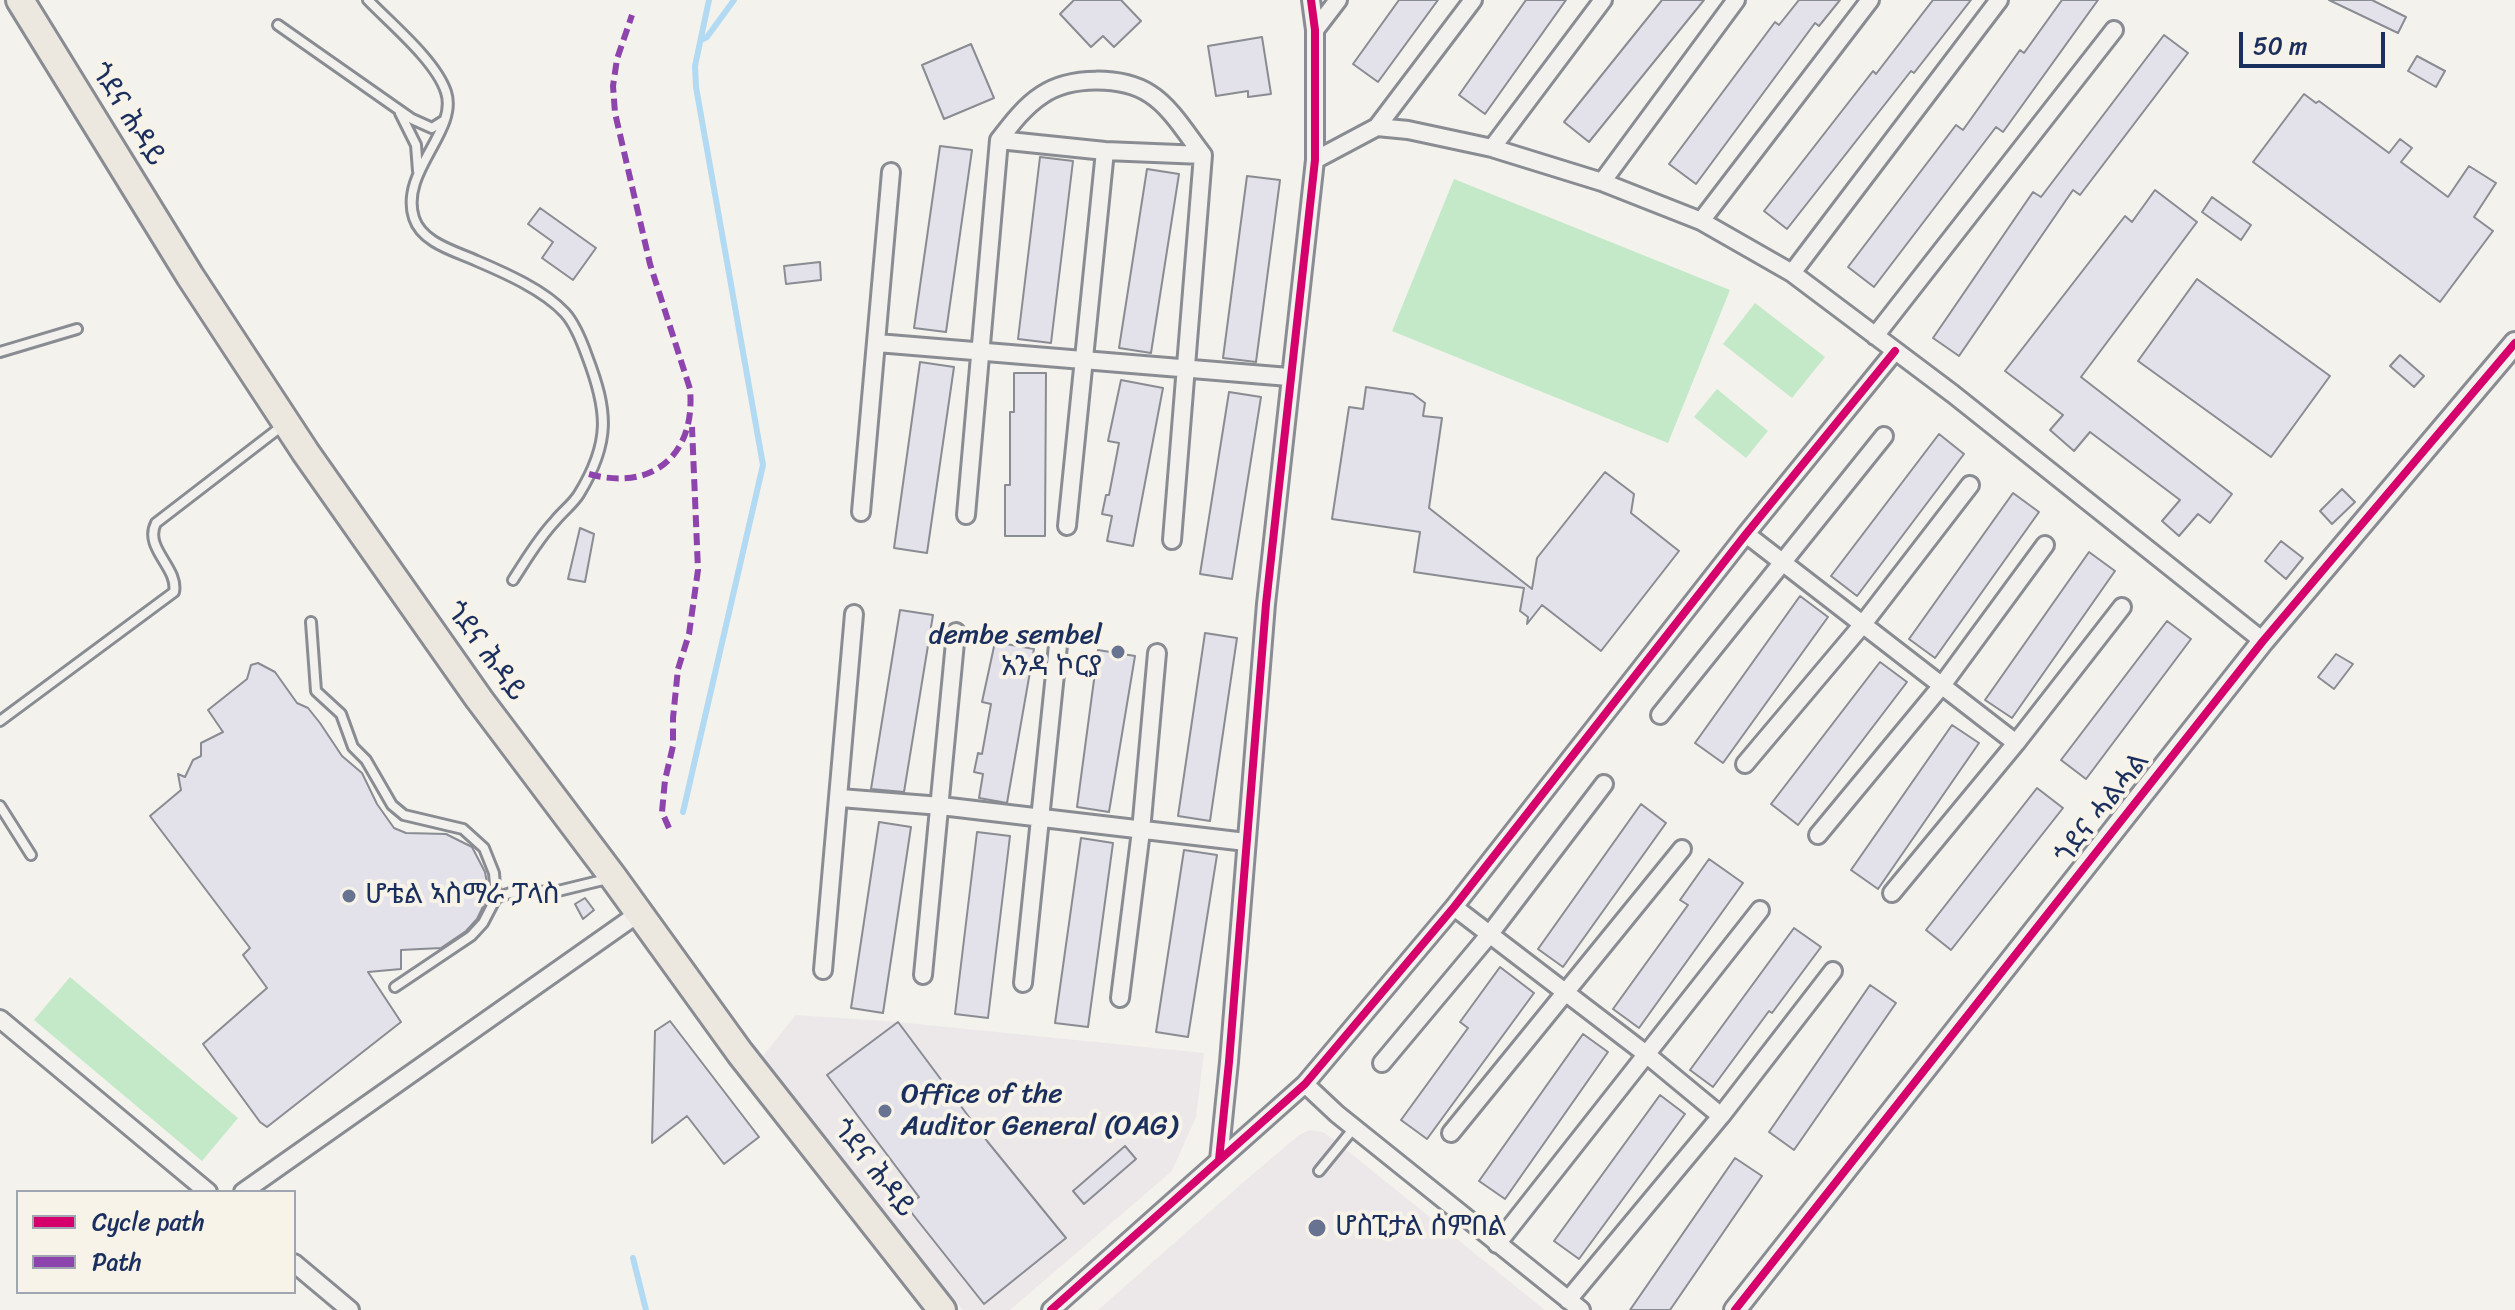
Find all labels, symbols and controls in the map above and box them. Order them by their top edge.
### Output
scale bar [2243,16,2389,66]
text: 50 m [2253,25,2308,67]
street label: ጎደና ሕዳይ [82,57,172,173]
street label: ጎደና ሕዳይ [437,595,533,709]
place label: dembe sembel አንዳ ኮርያ [929,619,1102,685]
marker: dembe sembel አንዳ ኮርያ [1109,643,1127,661]
street label: ጎደና ሓልሓል [2049,746,2157,872]
place label: ሆቴል ኣስማራ ፓላስ [365,879,560,913]
marker: ሆቴል ኣስማራ ፓላስ [340,887,358,905]
place label: Office of the Auditor General (OAG) [901,1078,1177,1144]
marker: Office of the Auditor General (OAG) [876,1102,894,1120]
street label: ጎደና ሕዳይ [824,1113,922,1225]
legend [16,1190,296,1294]
text: Cycle path [92,1201,205,1243]
place label: ሆስፒታል ሰምበል [1335,1211,1506,1245]
marker: ሆስፒታል ሰምበል [1306,1217,1328,1239]
text: Path [92,1241,142,1283]

